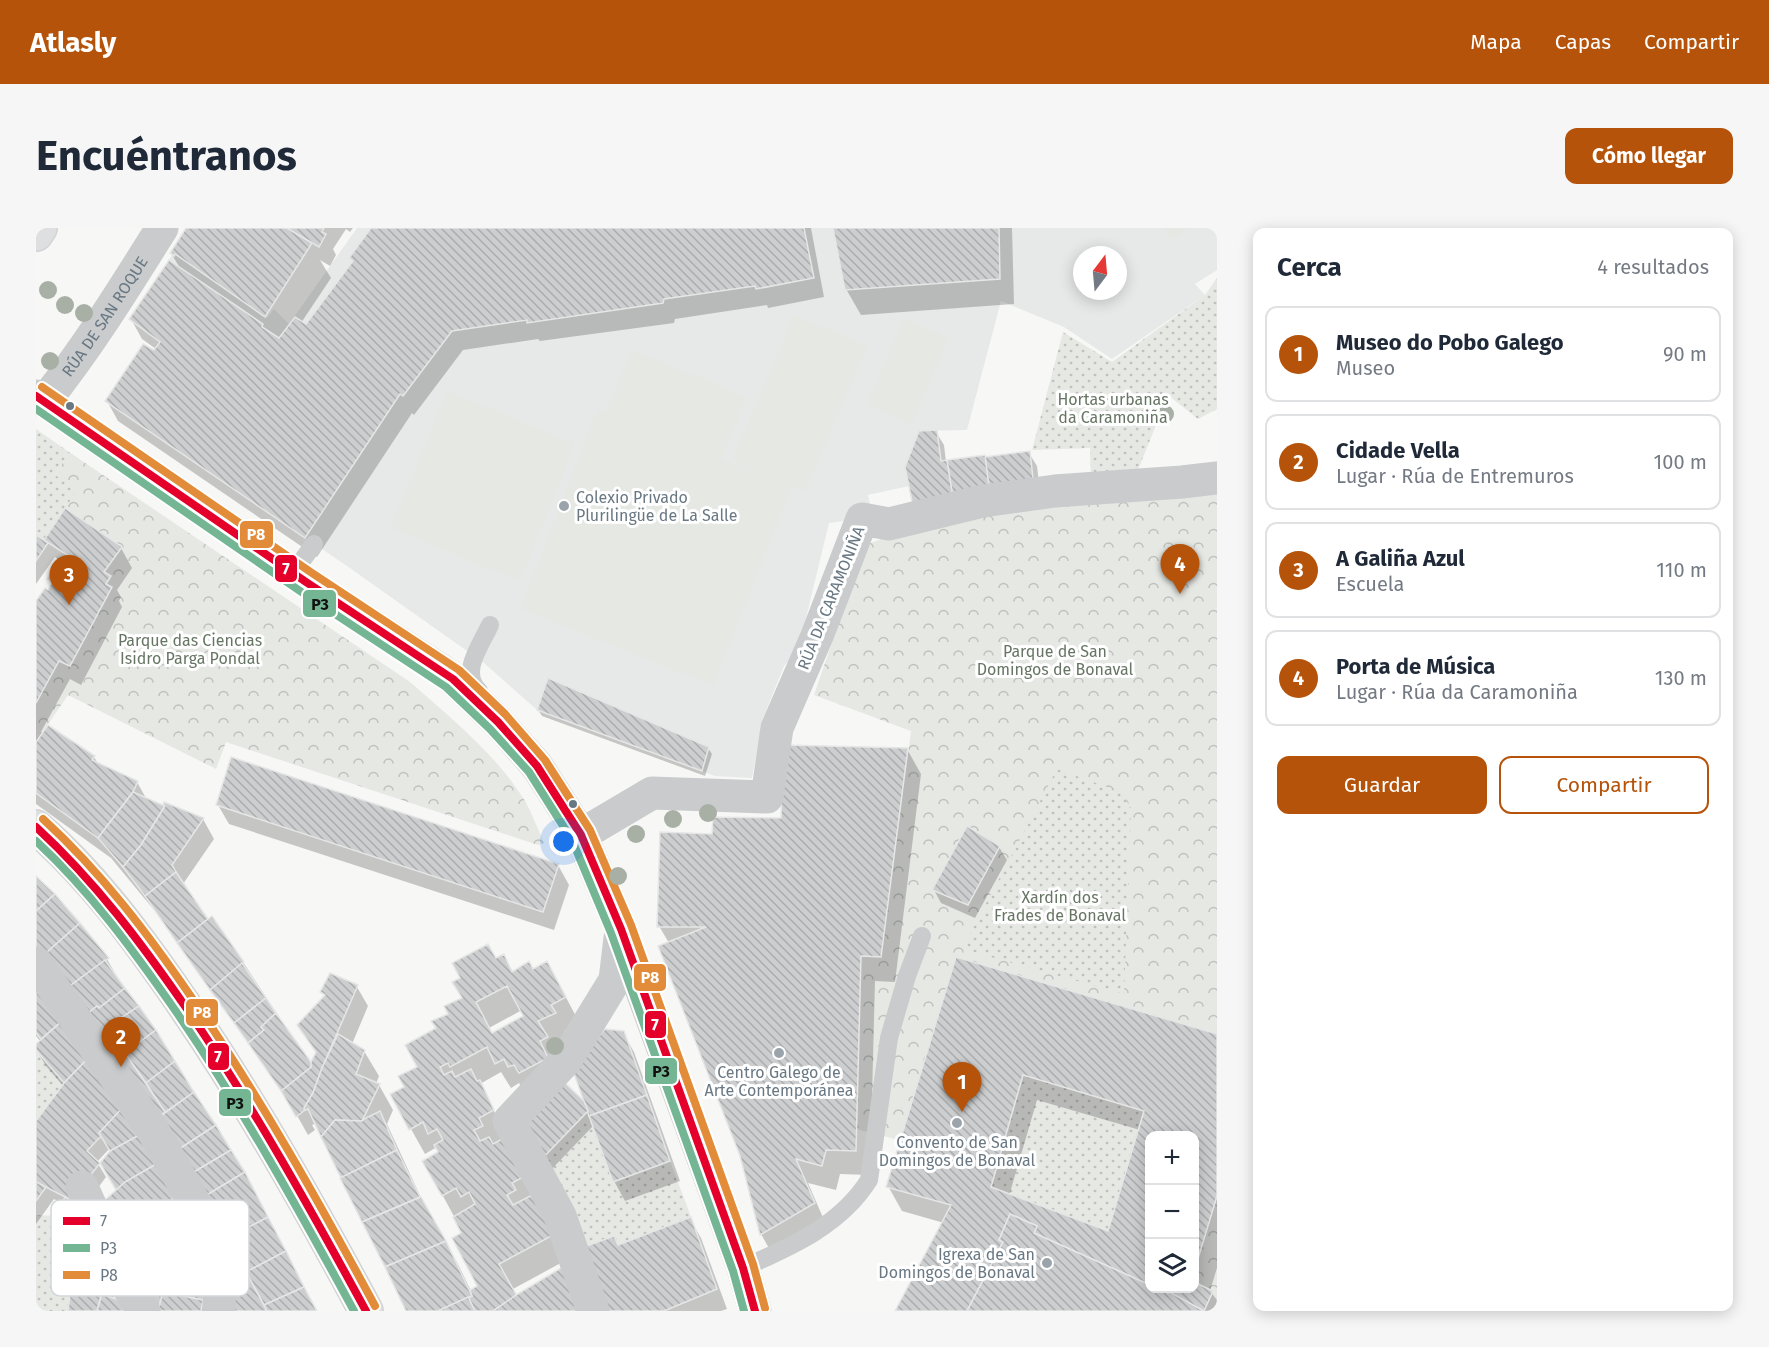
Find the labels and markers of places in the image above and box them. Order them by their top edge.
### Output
unlabelled marker [64,400,76,412]
place label: Colexio Privado Plurilingüe de La Salle [576,488,737,525]
marker: Colexio Privado Plurilingüe de La Salle [557,499,571,513]
pin: 4 [1160,544,1200,594]
pin: 3 [50,556,88,605]
unlabelled marker [567,798,579,810]
pin: 2 [102,1018,140,1067]
marker: Centro Galego de Arte Contemporánea [772,1046,786,1060]
pin: 1 [942,1062,982,1112]
place label: Centro Galego de Arte Contemporánea [705,1063,853,1100]
marker: Convento de San Domingos de Bonaval [950,1116,964,1130]
place label: Convento de San Domingos de Bonaval [879,1133,1036,1170]
place label: Igrexa de San Domingos de Bonaval [878,1245,1035,1282]
marker: Igrexa de San Domingos de Bonaval [1040,1256,1054,1270]

